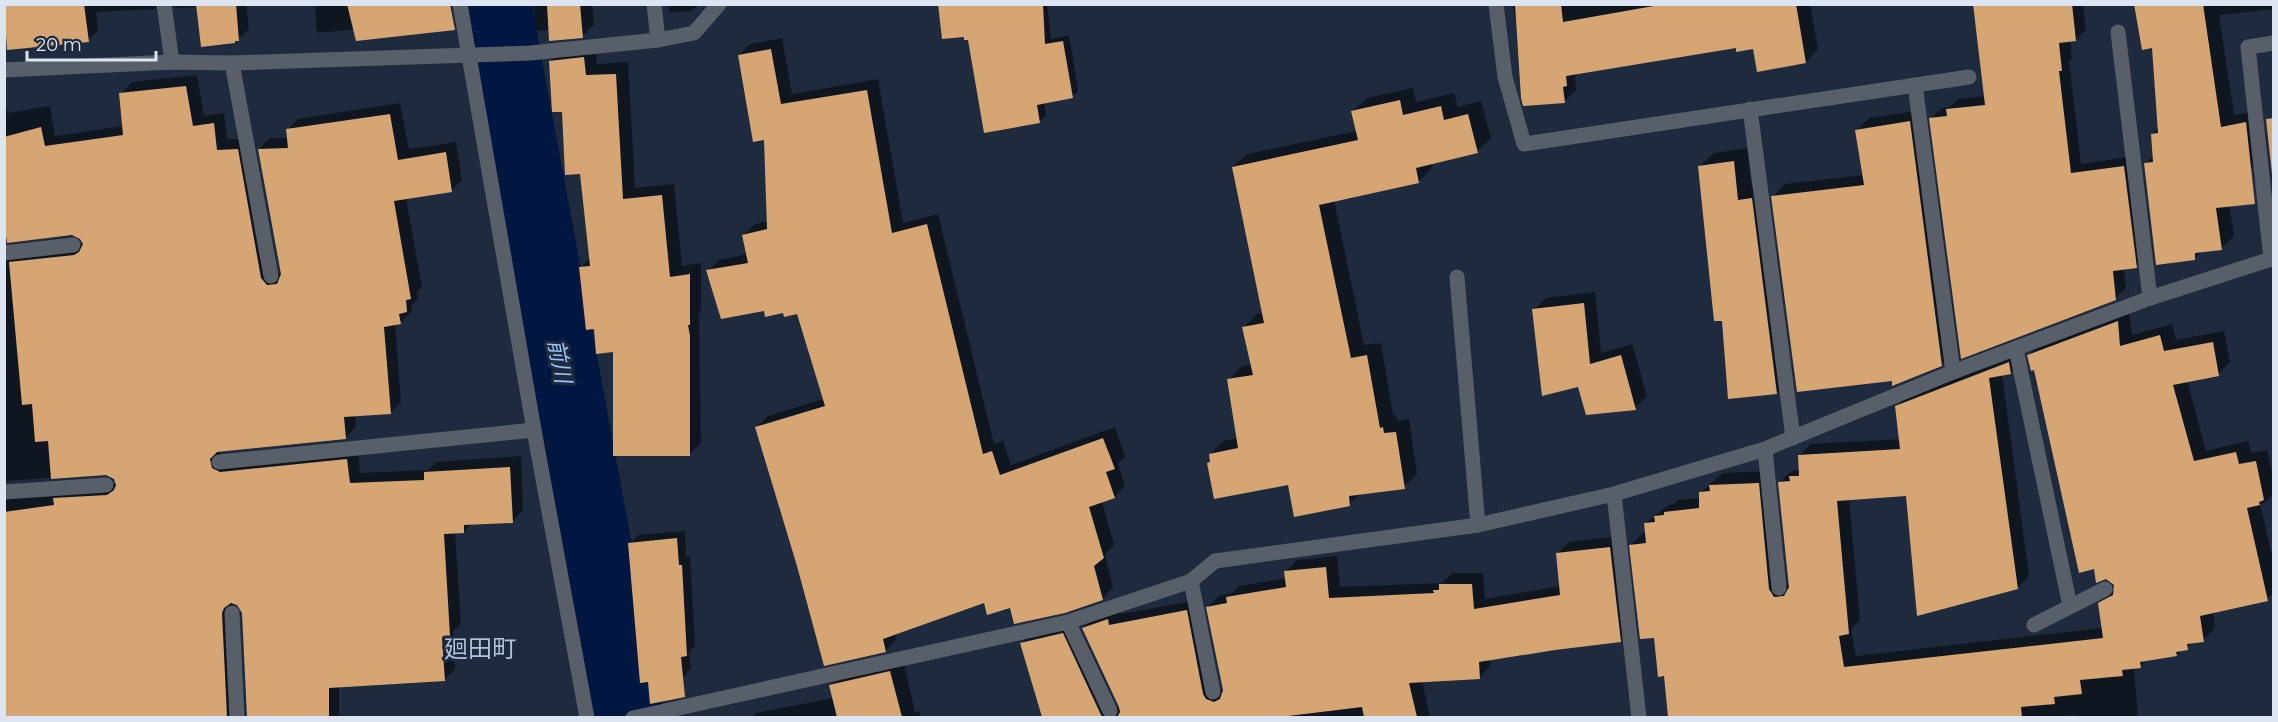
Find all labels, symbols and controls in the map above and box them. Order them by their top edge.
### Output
scale bar [27,24,156,62]
text: 20 m [36,34,82,56]
water label: 前川 [542,337,577,387]
district label: 廻田町 [444,634,516,663]

